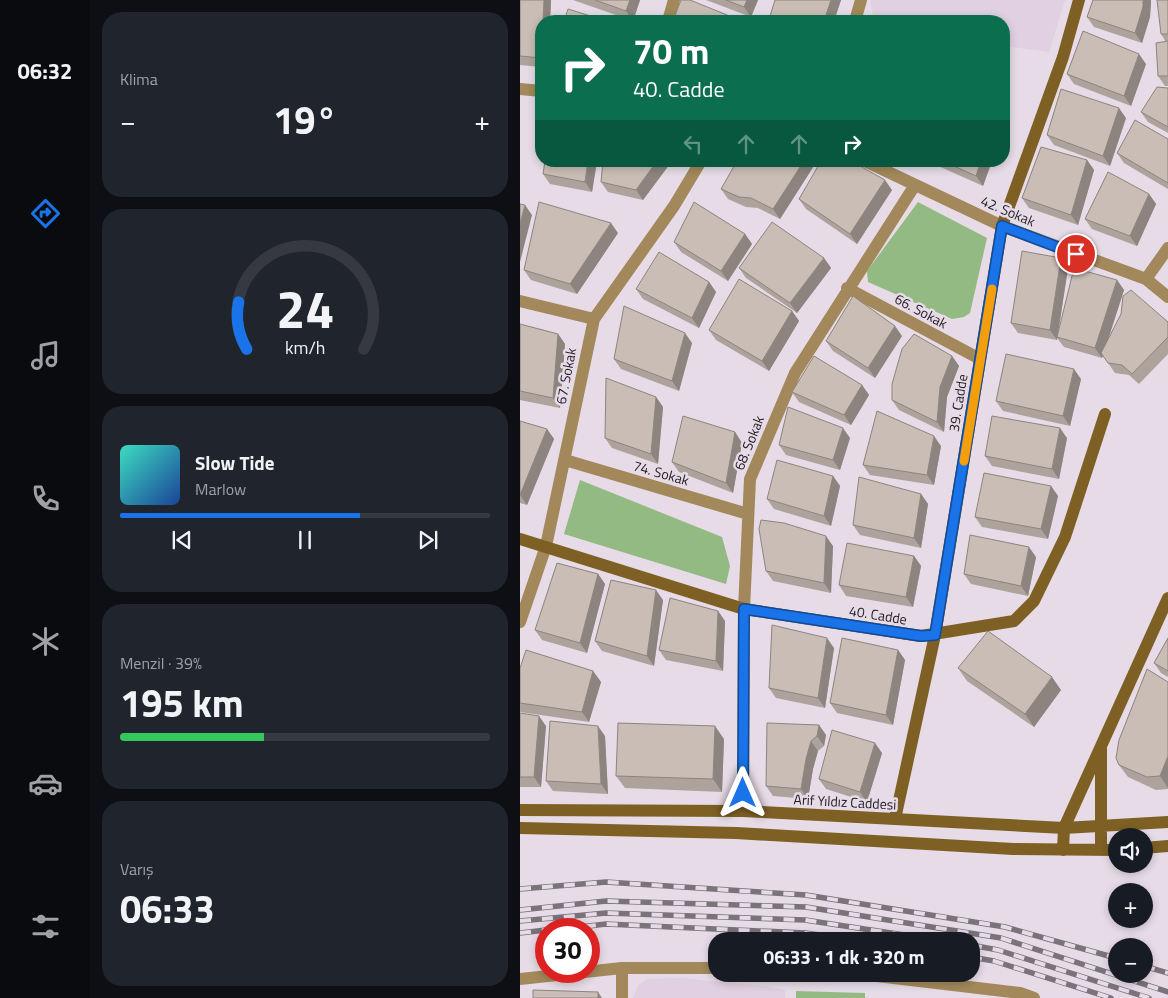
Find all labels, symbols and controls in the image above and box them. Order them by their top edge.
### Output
text: 70 m [633,24,709,78]
icon: right [550,35,615,100]
text: 06:32 [18,54,72,88]
text: Klima [120,67,158,91]
text: 40. Cadde [633,72,725,106]
text: 19° [273,91,337,149]
text: − [120,99,136,142]
text: + [474,99,490,142]
icon: left [679,130,707,158]
icon: ahead [732,130,760,158]
icon: ahead [785,130,813,158]
icon: right [838,130,866,158]
street label: 42. Sokak [978,190,1039,231]
icon: directions [28,196,63,231]
pin [1055,233,1097,275]
icon: arrive [1062,240,1090,268]
text: 24 [276,269,334,348]
street label: 66. Sokak [891,288,952,333]
text: km/h [285,334,325,361]
icon: music [28,338,63,373]
street label: 67. Sokak [550,346,581,406]
street label: 39. Cadde [943,372,972,433]
street label: 68. Sokak [728,412,769,473]
text: Slow Tide [195,448,274,477]
street label: 74. Sokak [631,455,692,491]
text: Marlow [195,477,246,501]
icon: phone [28,481,63,516]
icon: previous [168,526,196,554]
icon: pause [291,526,319,554]
icon: next [414,526,442,554]
street label: 40. Cadde [848,600,909,629]
icon: climate [28,624,63,659]
text: Menzil · 39% [120,651,202,675]
text: 195 km [120,674,244,732]
icon: car [28,766,63,801]
position arrow [716,766,768,818]
street label: Arif Yıldız Caddesi [793,788,897,815]
map controls [1108,828,1153,983]
button: sound [1108,828,1153,873]
text: Varış [120,857,153,881]
text: 06:33 [120,880,215,938]
button: + [1108,883,1153,928]
icon: filters [28,909,63,944]
speed limit sign: 30 [535,918,600,983]
button: − [1108,938,1153,983]
text: 06:33 · 1 dk · 320 m [764,942,924,971]

